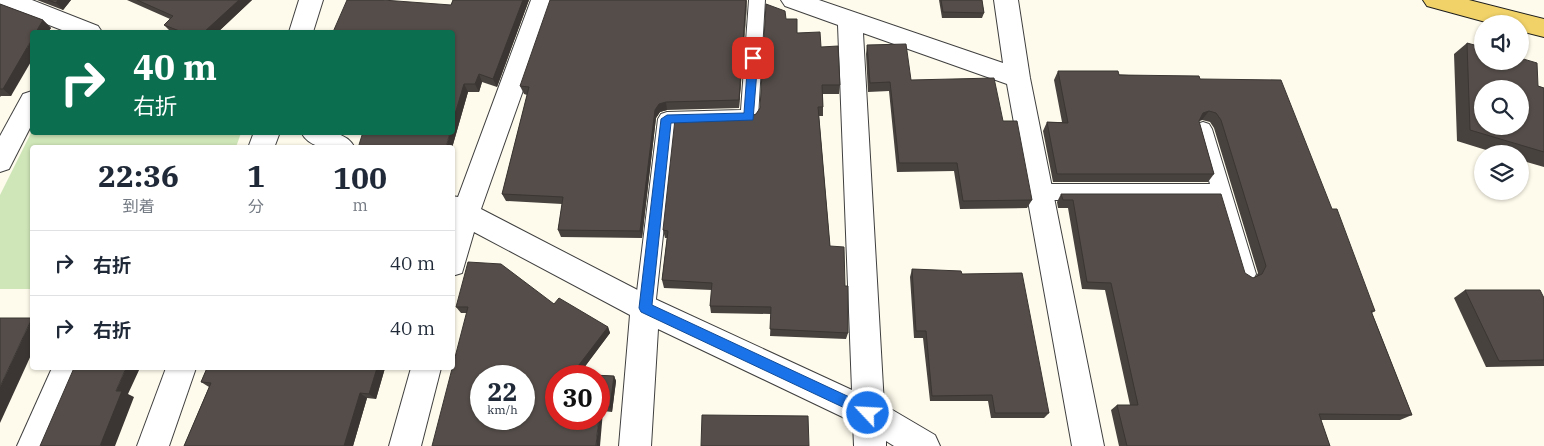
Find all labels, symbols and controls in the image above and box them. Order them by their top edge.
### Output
map controls [1474,15,1529,200]
button: sound [1474,15,1529,70]
pin [732,37,774,79]
text: 40 m [133,44,217,90]
icon: arrive [739,44,767,72]
icon: right [50,50,115,115]
button: search [1474,80,1529,135]
text: 右折 [133,91,177,120]
button: layers [1474,145,1529,200]
text: 22:36 [98,156,179,195]
text: 1 [247,156,265,195]
text: 100 [333,158,387,197]
text: m [352,195,368,215]
text: 到着 [123,196,155,216]
text: 分 [248,196,264,216]
icon: right [50,249,78,277]
text: 40 m [390,251,435,275]
text: 右折 [93,253,131,277]
icon: right [50,314,78,342]
text: 40 m [390,316,435,340]
text: 右折 [93,318,131,342]
speed limit sign: 30 [545,365,610,430]
text: 22 [487,375,518,408]
position arrow [841,386,893,438]
text: km/h [487,402,518,417]

